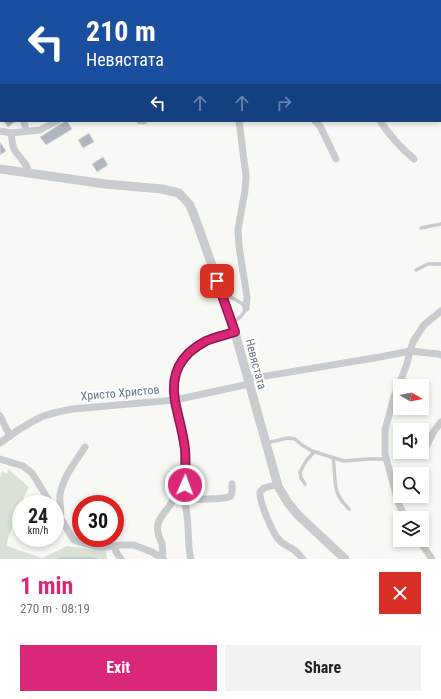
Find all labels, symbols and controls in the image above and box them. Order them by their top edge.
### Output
text: 210 m [86,15,156,48]
icon: left [20,16,72,68]
text: Невястата [86,49,164,70]
icon: left [147,92,169,114]
icon: ahead [189,92,211,114]
icon: ahead [231,92,253,114]
icon: right [273,92,295,114]
pin [200,264,234,298]
icon: arrive [206,270,228,292]
street label: Невястата [243,337,270,391]
north arrow [393,379,429,415]
map controls [393,379,429,547]
street label: Христо Христов [80,383,160,403]
button: sound [393,423,429,459]
position arrow [164,464,206,506]
button: search [393,467,429,503]
speed limit sign: 30 [72,495,124,547]
text: 24 [28,504,48,528]
button: layers [393,511,429,547]
text: km/h [28,525,48,536]
text: 1 min [20,572,73,600]
button: close [379,572,421,614]
text: 270 m · 08:19 [20,601,90,616]
button: Exit [20,645,217,691]
button: Share [225,645,421,691]

